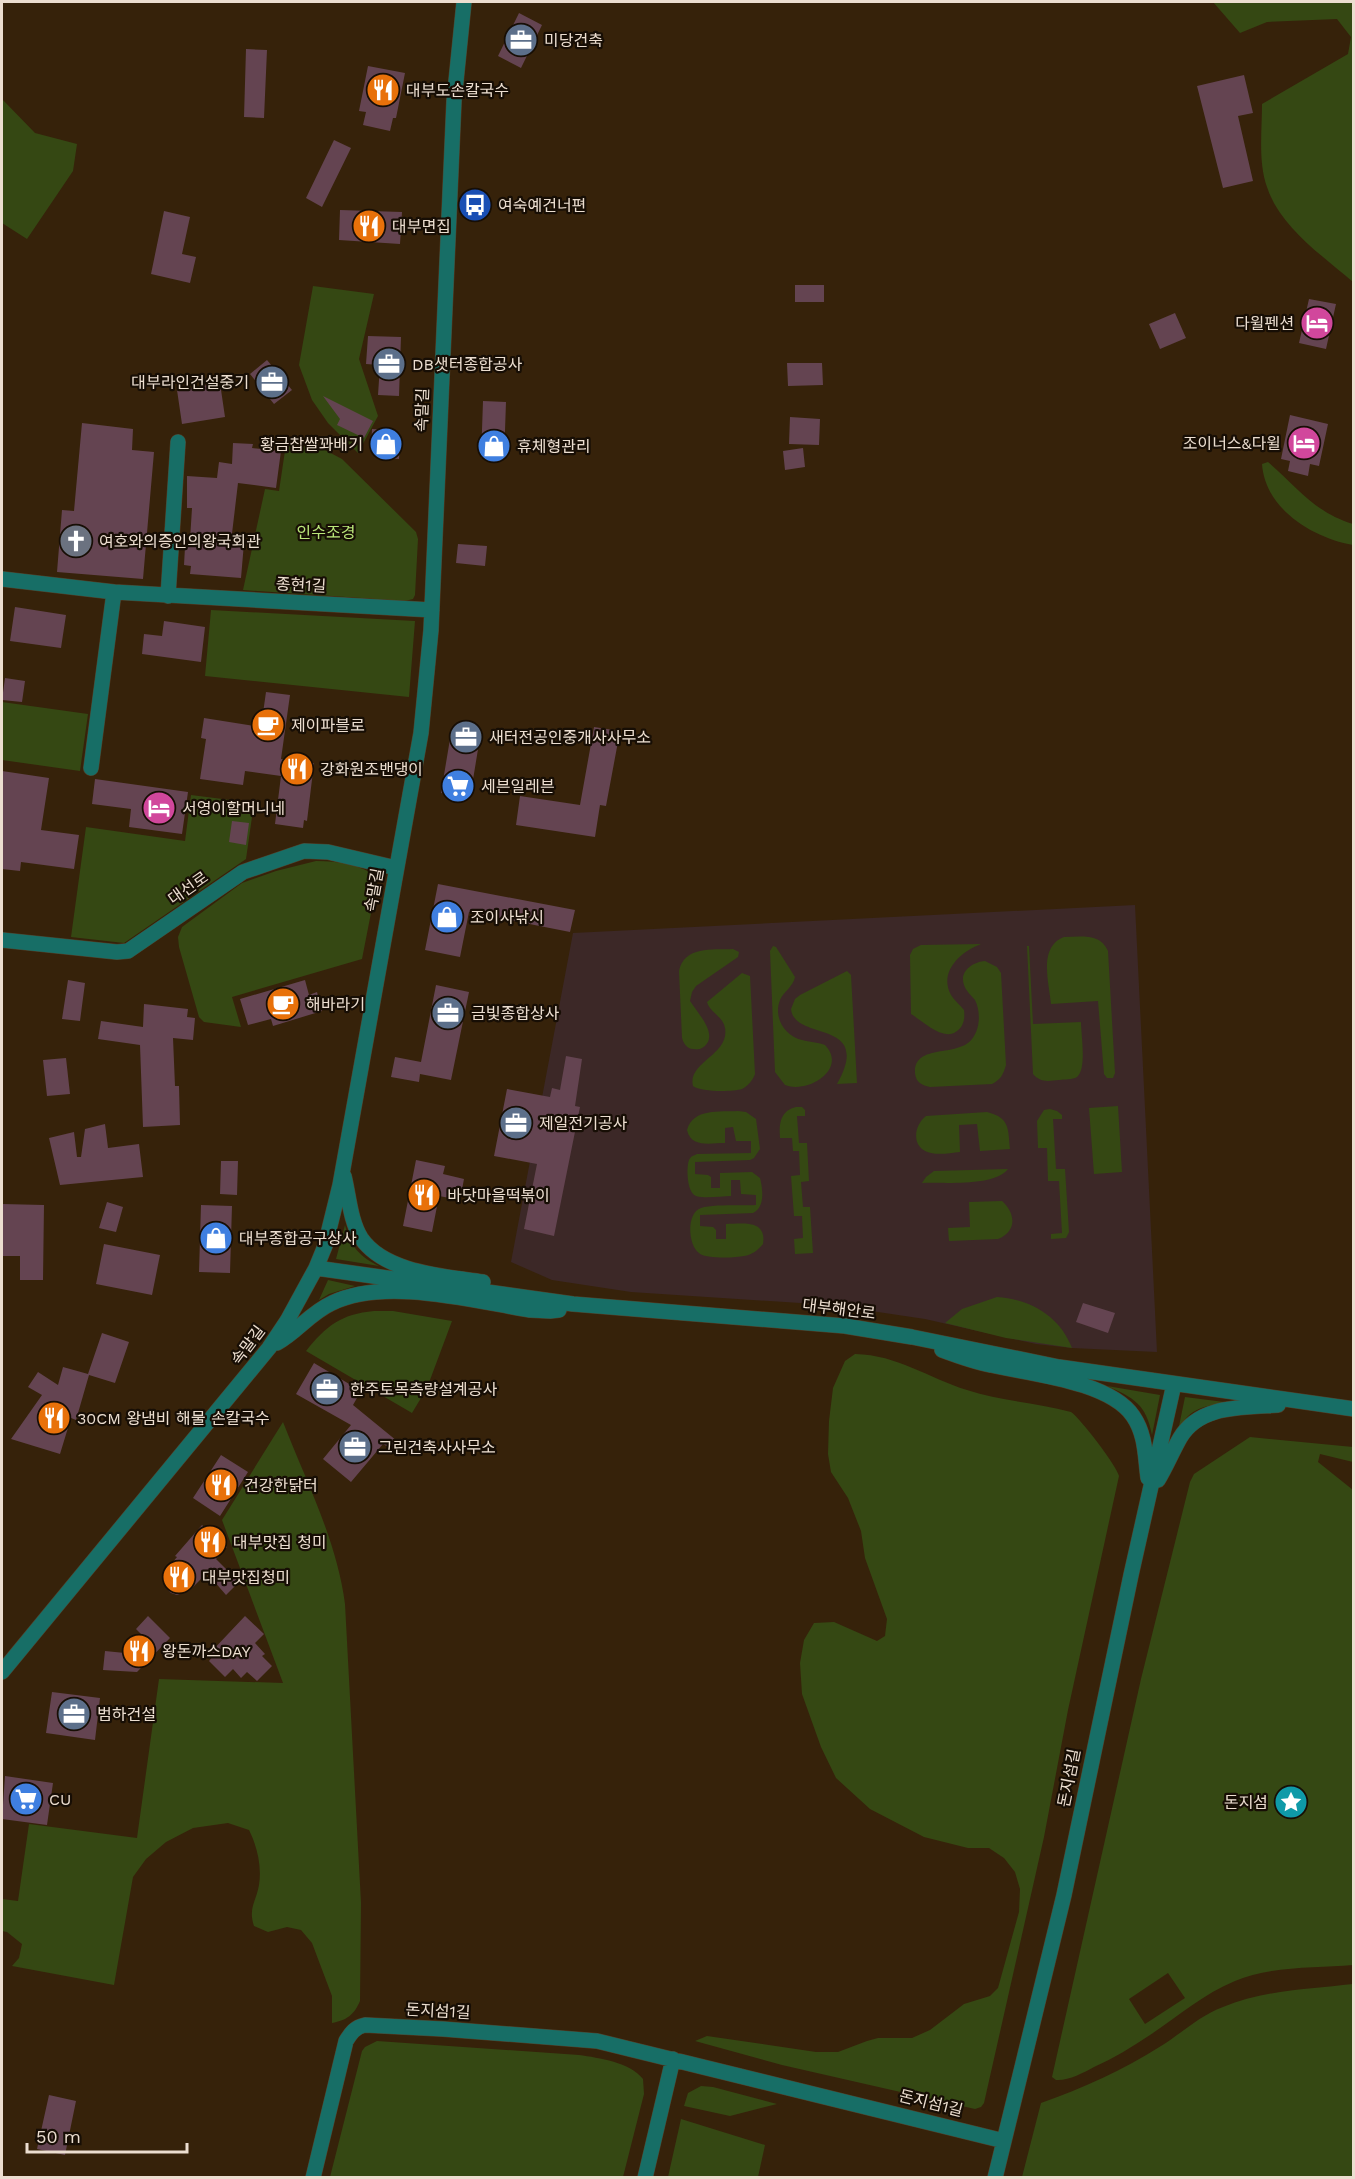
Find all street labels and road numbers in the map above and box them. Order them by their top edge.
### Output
street label: 속말길 [412,388,432,432]
street label: 종현1길 [275,574,327,596]
street label: 대선로 [164,867,212,908]
street label: 속말길 [361,867,387,913]
street label: 대부해안로 [801,1295,877,1323]
street label: 속말길 [227,1322,269,1368]
street label: 돈지섬길 [1054,1747,1084,1809]
street label: 돈지섬1길 [405,2000,471,2022]
street label: 돈지섬1길 [897,2086,965,2120]

